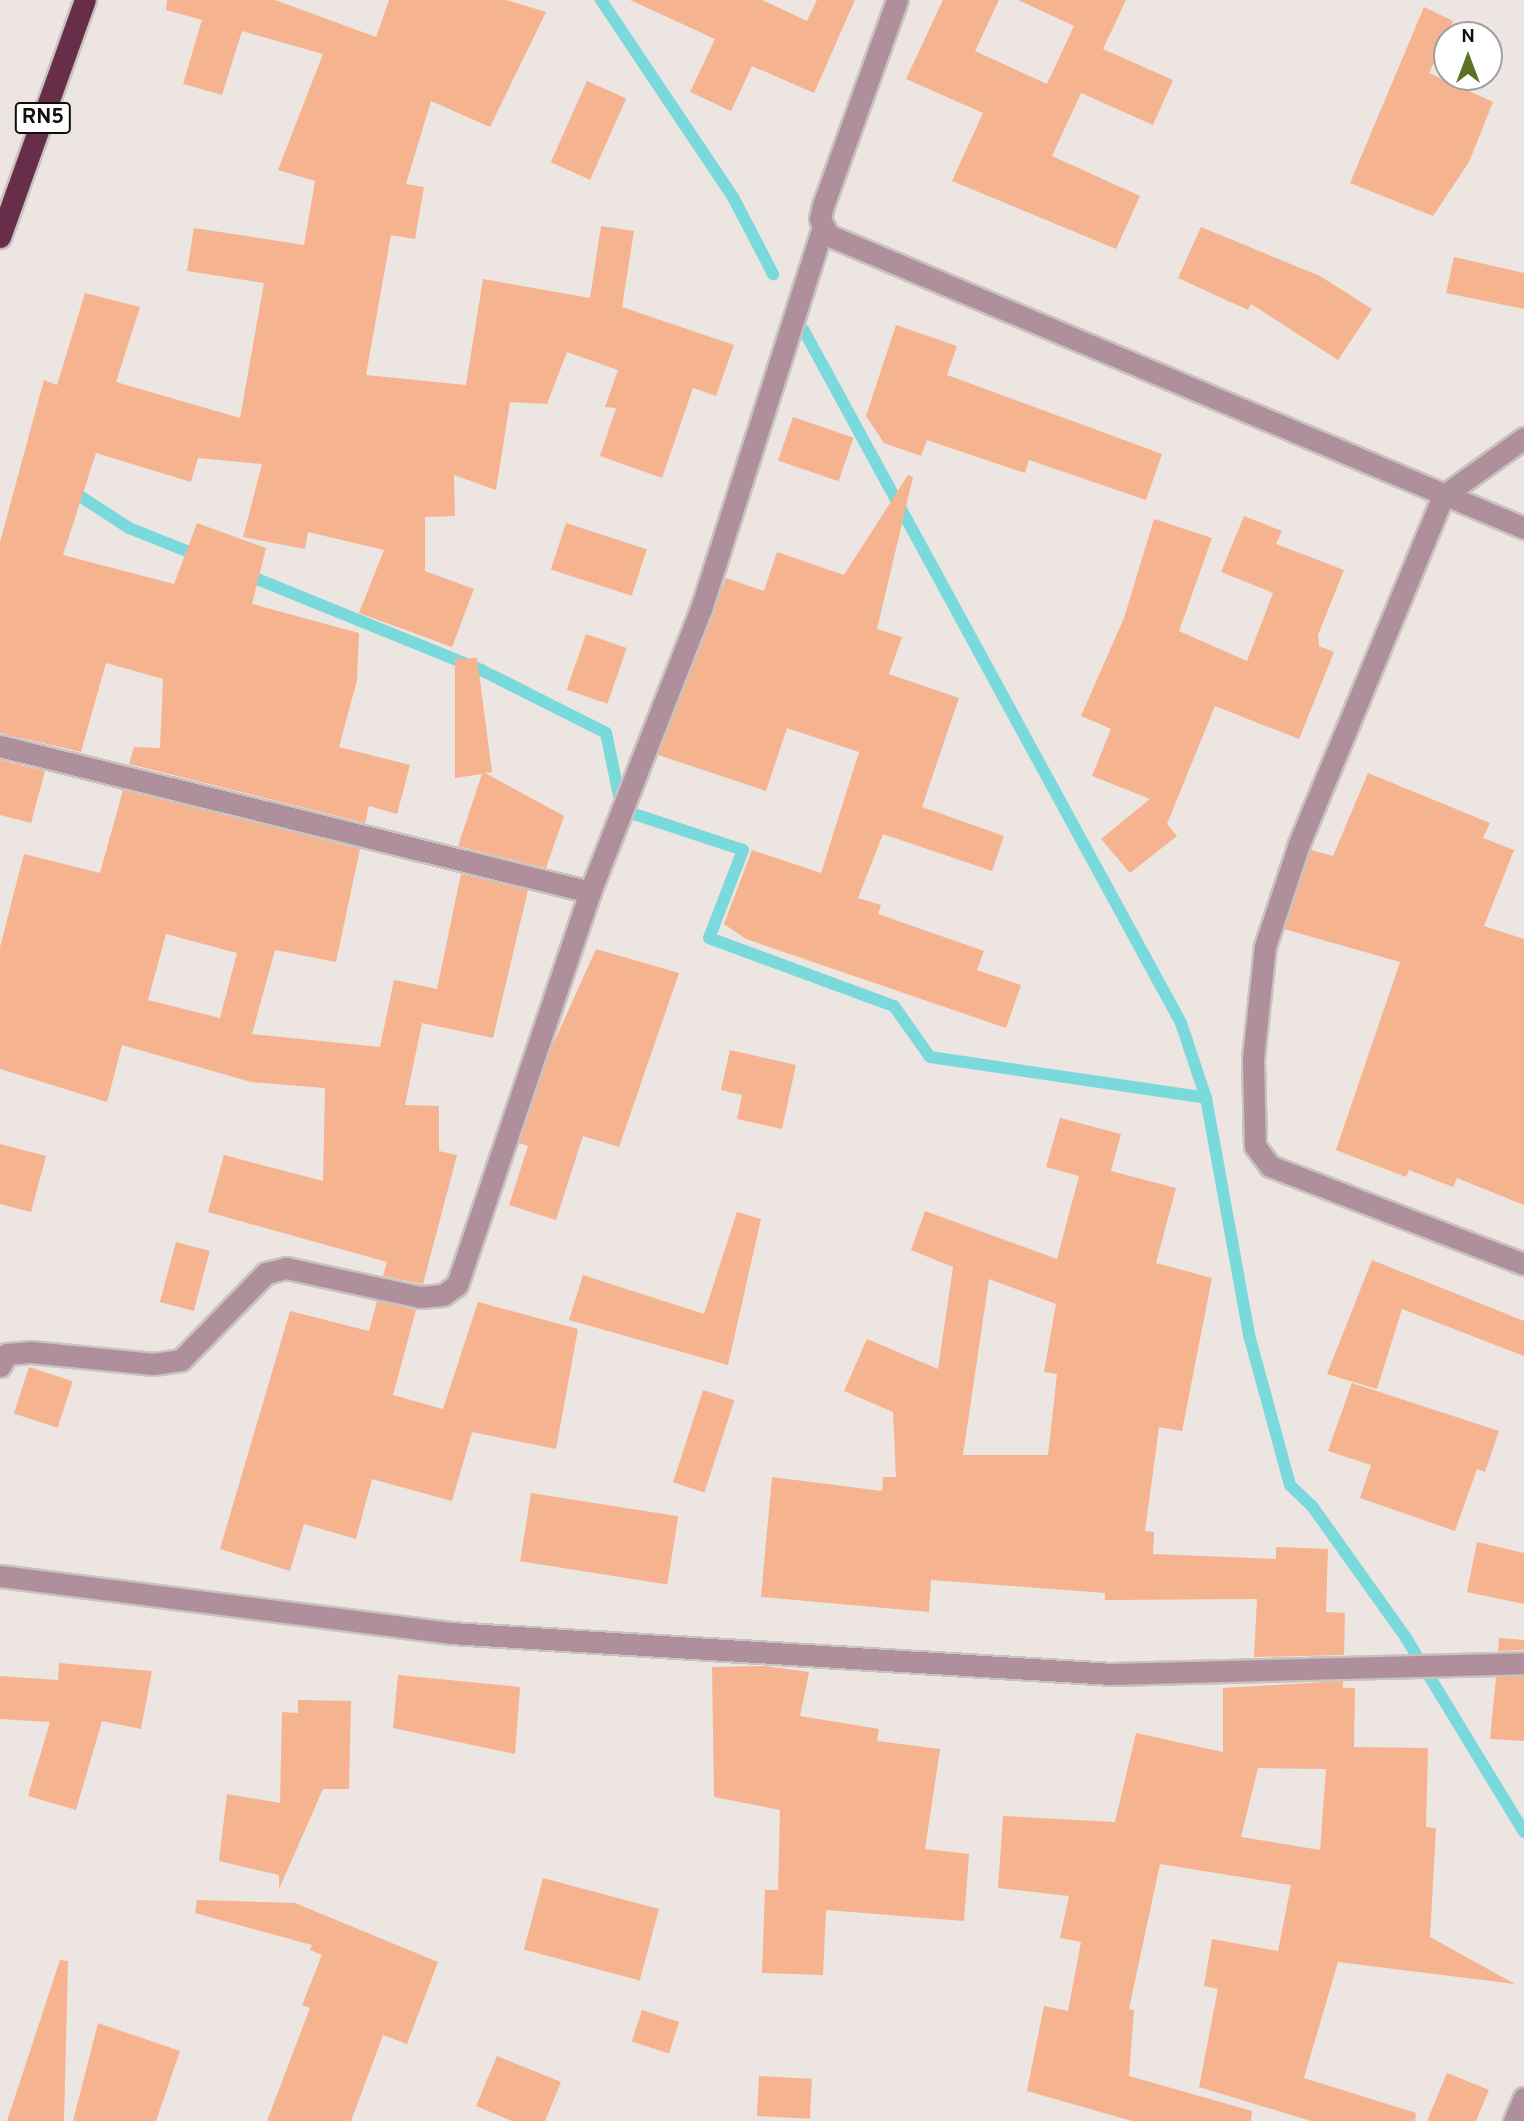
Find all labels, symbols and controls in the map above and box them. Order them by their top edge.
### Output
north arrow [1433,21,1503,91]
text: N [1461,25,1475,49]
road number: RN5 [13,100,73,136]

